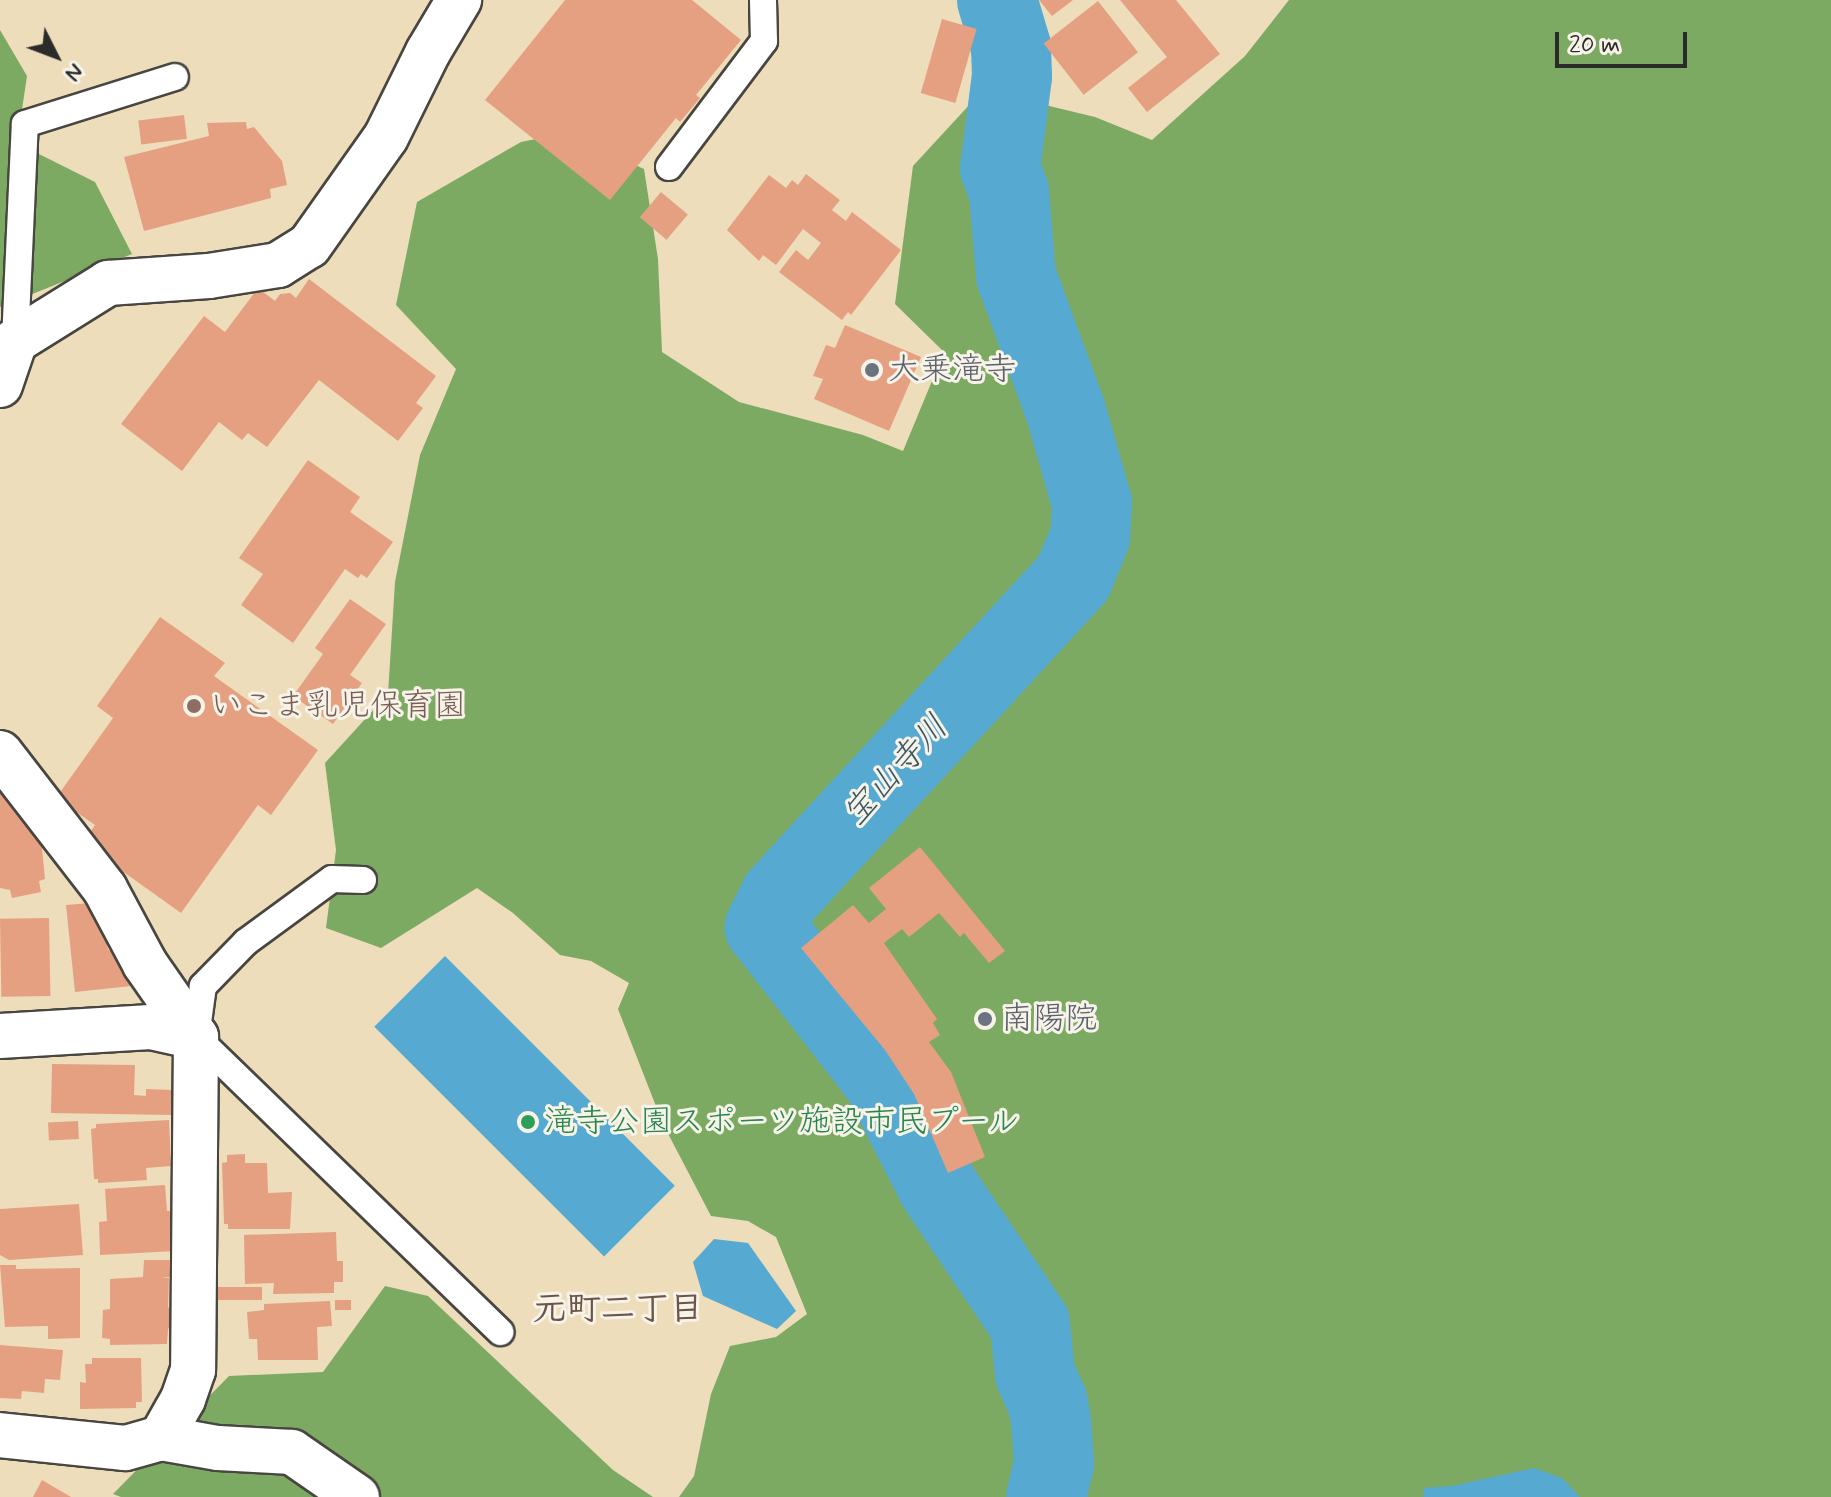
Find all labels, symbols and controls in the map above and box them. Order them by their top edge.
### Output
north arrow [16,16,96,96]
scale bar [1559,16,1691,66]
text: 20 m [1569,30,1620,61]
text: N [59,57,89,87]
place label: 大乗滝寺 [888,351,1016,389]
marker: 大乗滝寺 [863,361,881,379]
place label: いこま乳児保育園 [210,687,466,725]
marker: いこま乳児保育園 [185,697,203,715]
water label: 宝山寺川 [835,707,957,835]
place label: 南陽院 [1001,1000,1097,1038]
marker: 南陽院 [976,1010,994,1028]
place label: 滝寺公園スポーツ施設市民プール [544,1103,1022,1141]
marker: 滝寺公園スポーツ施設市民プール [519,1113,537,1131]
district label: 元町二丁目 [533,1290,703,1330]

